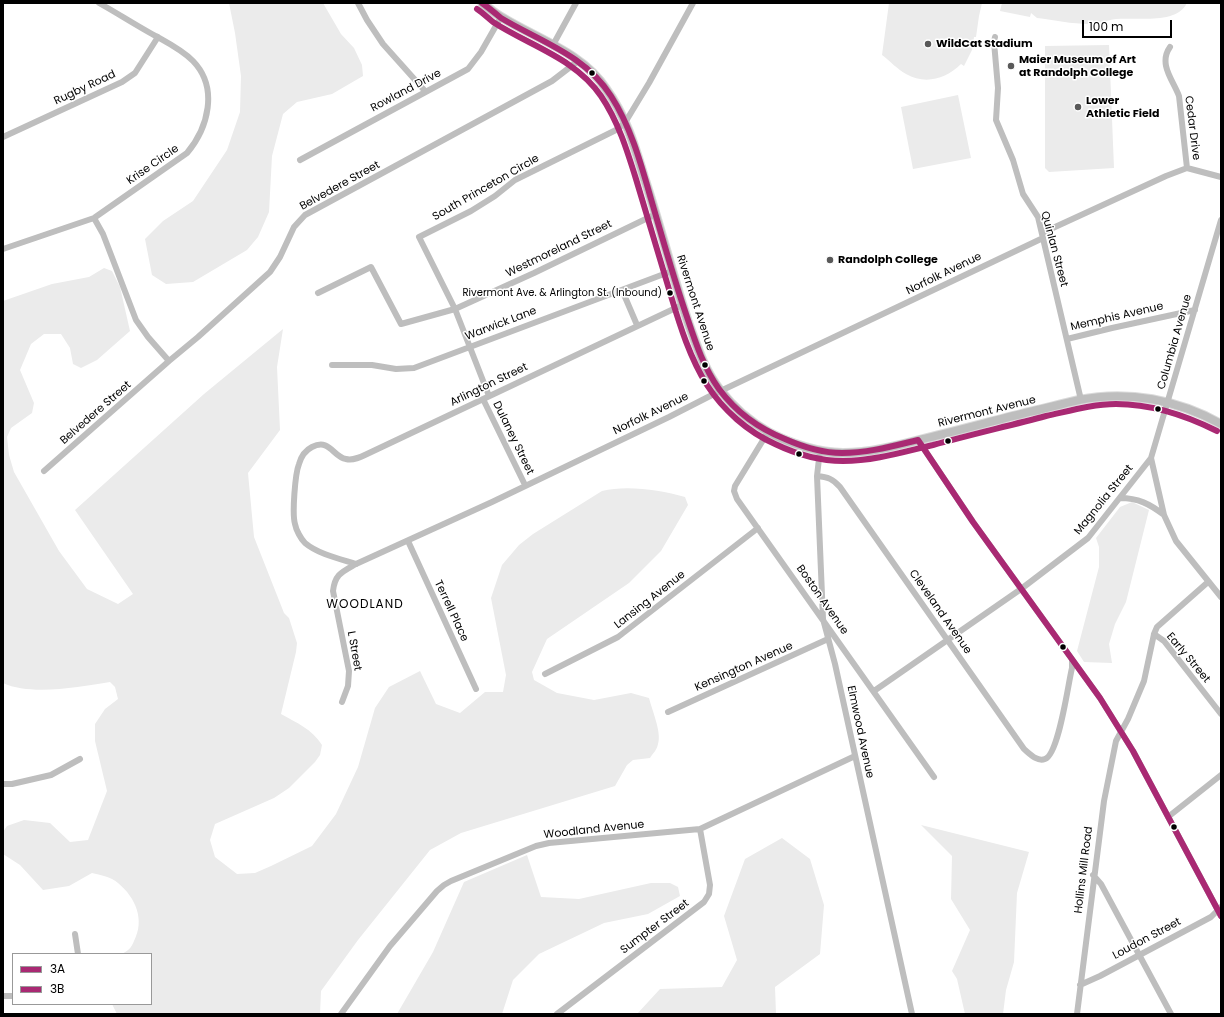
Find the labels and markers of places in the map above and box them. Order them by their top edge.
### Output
place label: WildCat Stadium [936,37,1033,51]
marker: WildCat Stadium [923,39,933,49]
place label: Maier Museum of Art at Randolph College [1019,53,1136,79]
marker: Maier Museum of Art at Randolph College [1006,61,1016,71]
unlabelled marker [587,68,597,78]
place label: Lower Athletic Field [1086,94,1159,120]
marker: Lower Athletic Field [1073,102,1083,112]
place label: Randolph College [838,253,938,267]
marker: Randolph College [825,255,835,265]
place label: Rivermont Ave. & Arlington St. (Inbound) [463,287,662,299]
marker: Rivermont Ave. & Arlington St. (Inbound) [665,288,675,298]
unlabelled marker [700,360,710,370]
unlabelled marker [699,376,709,386]
unlabelled marker [1153,404,1163,414]
unlabelled marker [943,436,953,446]
unlabelled marker [794,449,804,459]
unlabelled marker [1058,642,1068,652]
unlabelled marker [1169,822,1179,832]

